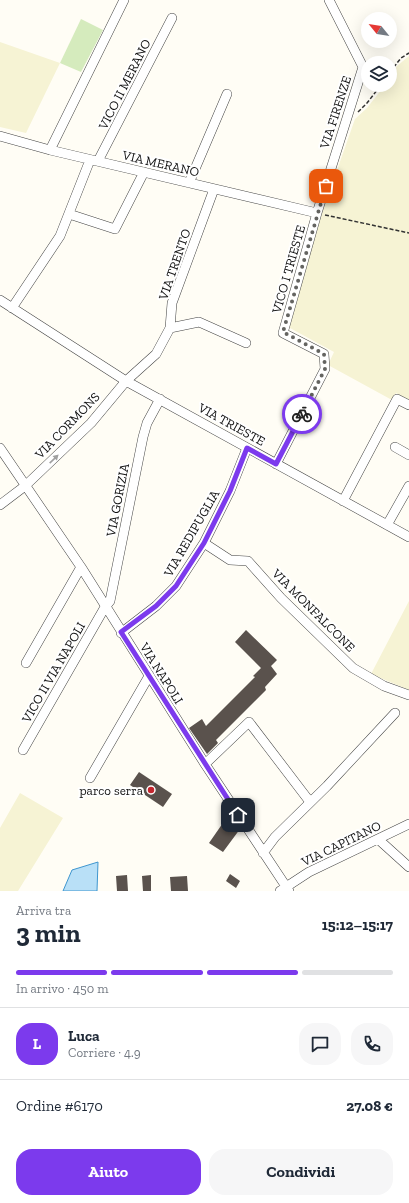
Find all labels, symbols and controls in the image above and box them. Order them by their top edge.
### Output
north arrow [361,12,397,48]
map controls [361,12,397,92]
street label: VICO II MERANO [95,37,154,133]
button: layers [361,56,397,92]
street label: VIA FIRENZE [316,74,354,151]
street label: VIA MERANO [120,147,201,180]
pin [309,169,343,203]
icon: bag [315,175,337,197]
street label: VICO I TRIESTE [268,223,308,316]
street label: VIA TRENTO [155,227,194,303]
street label: VIA CORMONS [31,389,103,462]
courier [282,394,322,434]
street label: VIA TRIESTE [195,399,268,449]
icon: bike [291,403,313,425]
one-way arrow [49,455,58,464]
street label: VIA GORIZIA [103,462,132,539]
street label: VIA REDIPUGLIA [160,487,223,580]
street label: VIA MONFALCONE [268,565,358,655]
street label: VICO II VIA NAPOLI [18,619,88,726]
street label: VIA NAPOLI [136,639,186,707]
place label: parco serra [79,783,144,798]
marker: parco serra [146,785,156,795]
pin [221,798,255,832]
icon: home [227,804,249,826]
street label: VIA CAPITANO [298,818,383,870]
text: Arriva tra [16,903,71,918]
text: 15:12–15:17 [322,916,393,934]
text: 3 min [16,917,81,949]
text: In arrivo · 450 m [16,981,108,996]
button: chat [299,1023,341,1065]
button: phone [351,1023,393,1065]
text: Luca [68,1027,100,1045]
text: L [33,1035,41,1053]
text: Corriere · 4.9 [68,1045,141,1060]
text: Ordine #6170 [16,1097,103,1115]
text: 27.08 € [346,1097,393,1115]
button: Aiuto [16,1149,201,1195]
button: Condividi [209,1149,393,1195]

